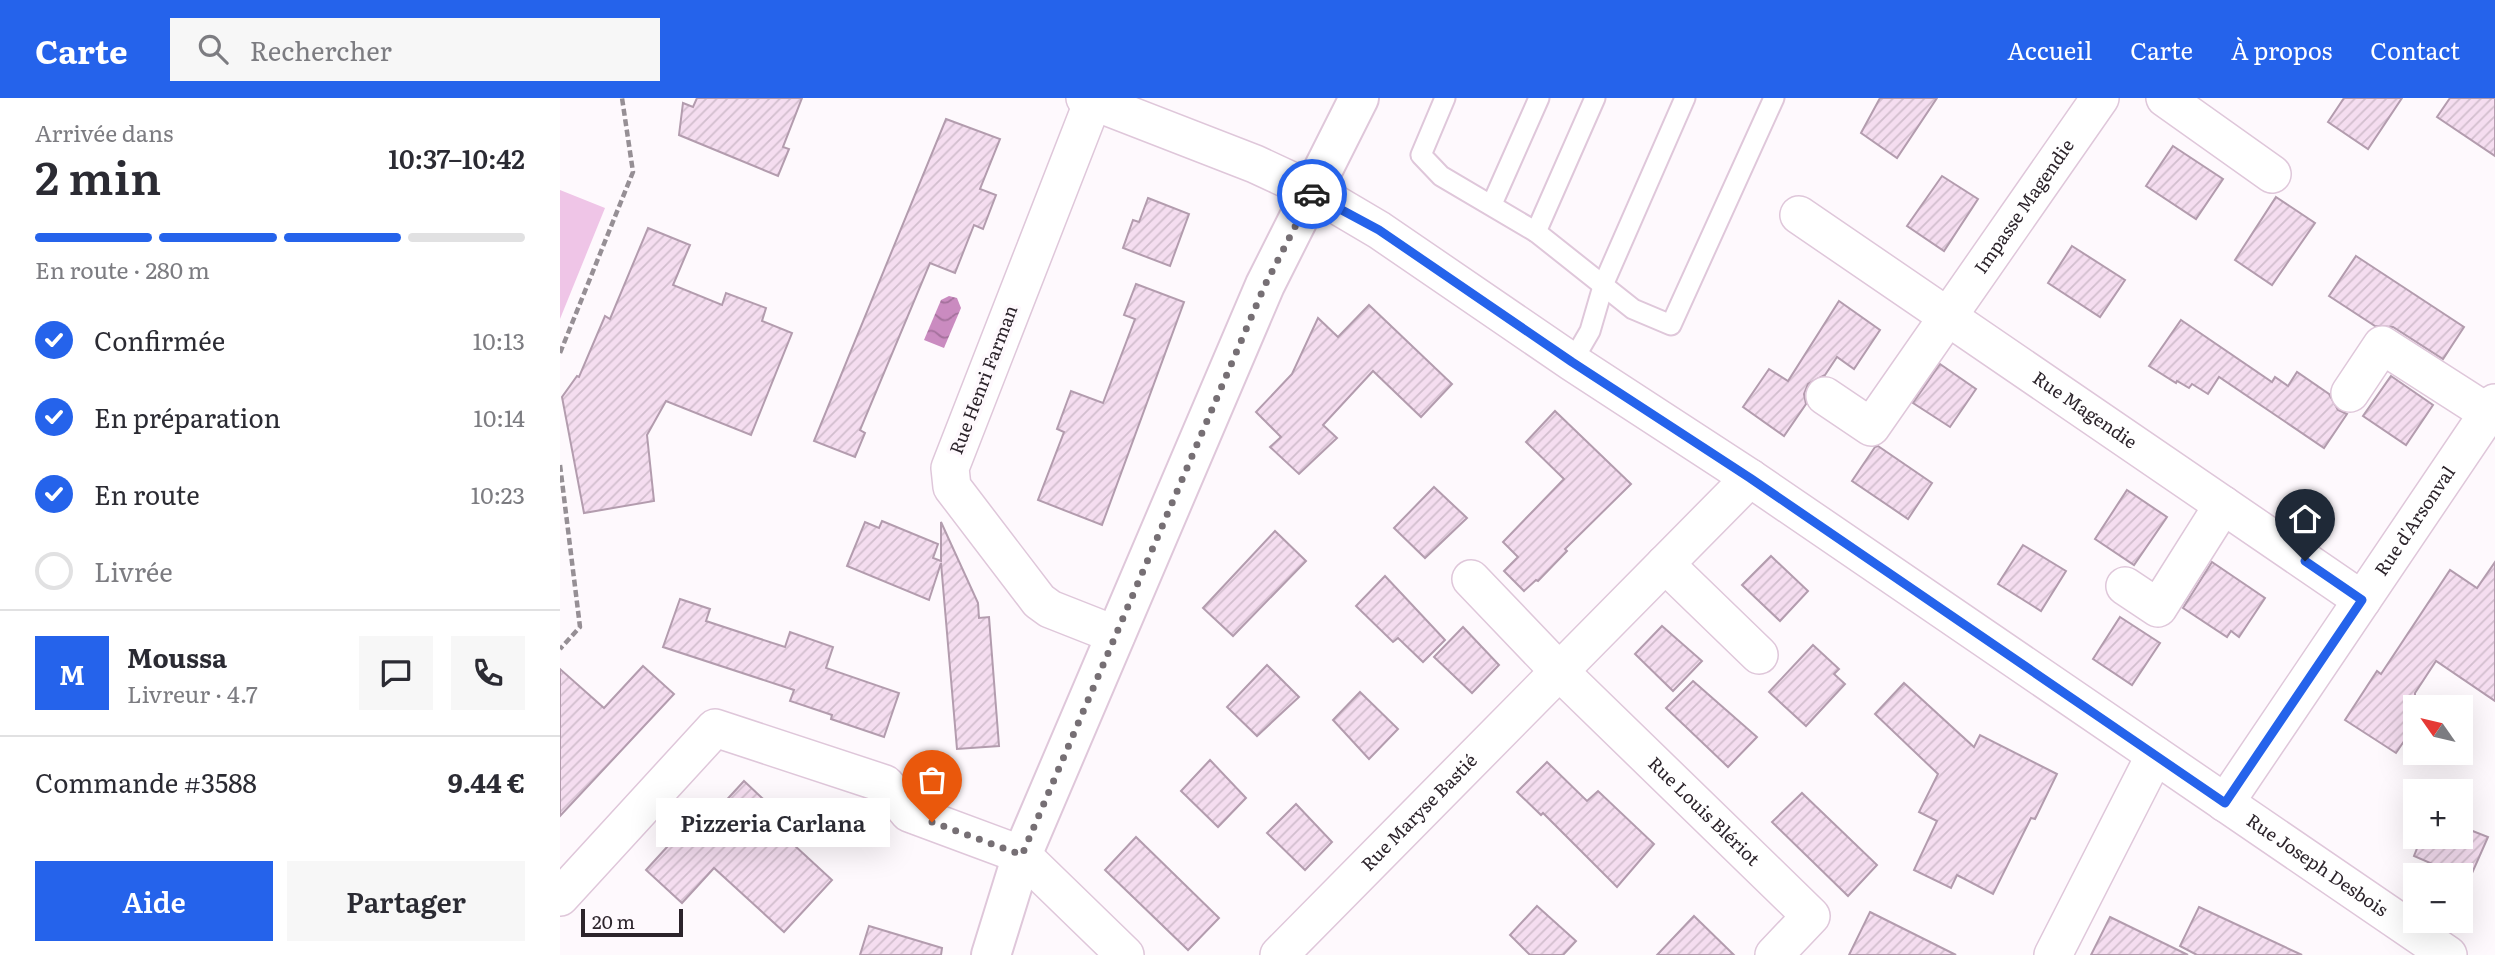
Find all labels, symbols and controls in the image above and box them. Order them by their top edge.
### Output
search box [170,18,660,81]
text: Carte [35,25,128,74]
icon: search [194,30,232,68]
text: Rechercher [250,30,392,69]
text: Accueil [2007,32,2092,67]
text: Carte [2130,32,2193,67]
text: À propos [2231,32,2332,67]
text: Contact [2370,32,2460,67]
text: Arrivée dans [35,115,173,149]
street label: Impasse Magendie [1967,133,2080,279]
text: 10:37–10:42 [388,138,525,177]
text: 2 min [35,141,161,209]
courier [1277,159,1347,229]
icon: car [1293,175,1331,213]
text: En route · 280 m [35,252,210,286]
street label: Rue Henri Farman [942,301,1024,458]
text: Confirmée [94,320,225,359]
icon: check [35,321,73,359]
text: 10:13 [473,323,525,357]
street label: Rue Magendie [2028,364,2143,454]
text: En préparation [94,397,281,436]
icon: check [35,398,73,436]
text: 10:14 [474,400,525,434]
street label: Rue d'Arsonval [2367,460,2461,581]
text: En route [94,474,200,513]
icon: check [35,475,73,513]
text: 10:23 [471,477,525,511]
pin [2275,489,2335,561]
icon: home [2286,500,2324,538]
text: Livrée [94,551,173,590]
button: chat [359,636,433,710]
button: phone [451,636,525,710]
text: Moussa [127,637,227,676]
text: M [59,654,85,693]
text: Livreur · 4.7 [127,676,258,710]
north arrow [2403,695,2473,765]
map controls [2403,695,2473,933]
street label: Rue Maryse Bastié [1354,747,1483,876]
pin [902,750,962,822]
street label: Rue Louis Blériot [1643,750,1767,872]
icon: bag [913,761,951,799]
text: Commande #3588 [35,762,257,801]
text: 9.44 € [448,762,525,801]
button: + [2403,779,2473,849]
callout: Pizzeria Carlana [656,798,890,846]
text: Pizzeria Carlana [680,805,866,839]
street label: Rue Joseph Desbois [2242,806,2394,922]
button: Aide [35,861,273,941]
button: Partager [287,861,525,941]
button: − [2403,863,2473,933]
scale bar [581,906,682,938]
text: 20 m [592,907,635,935]

